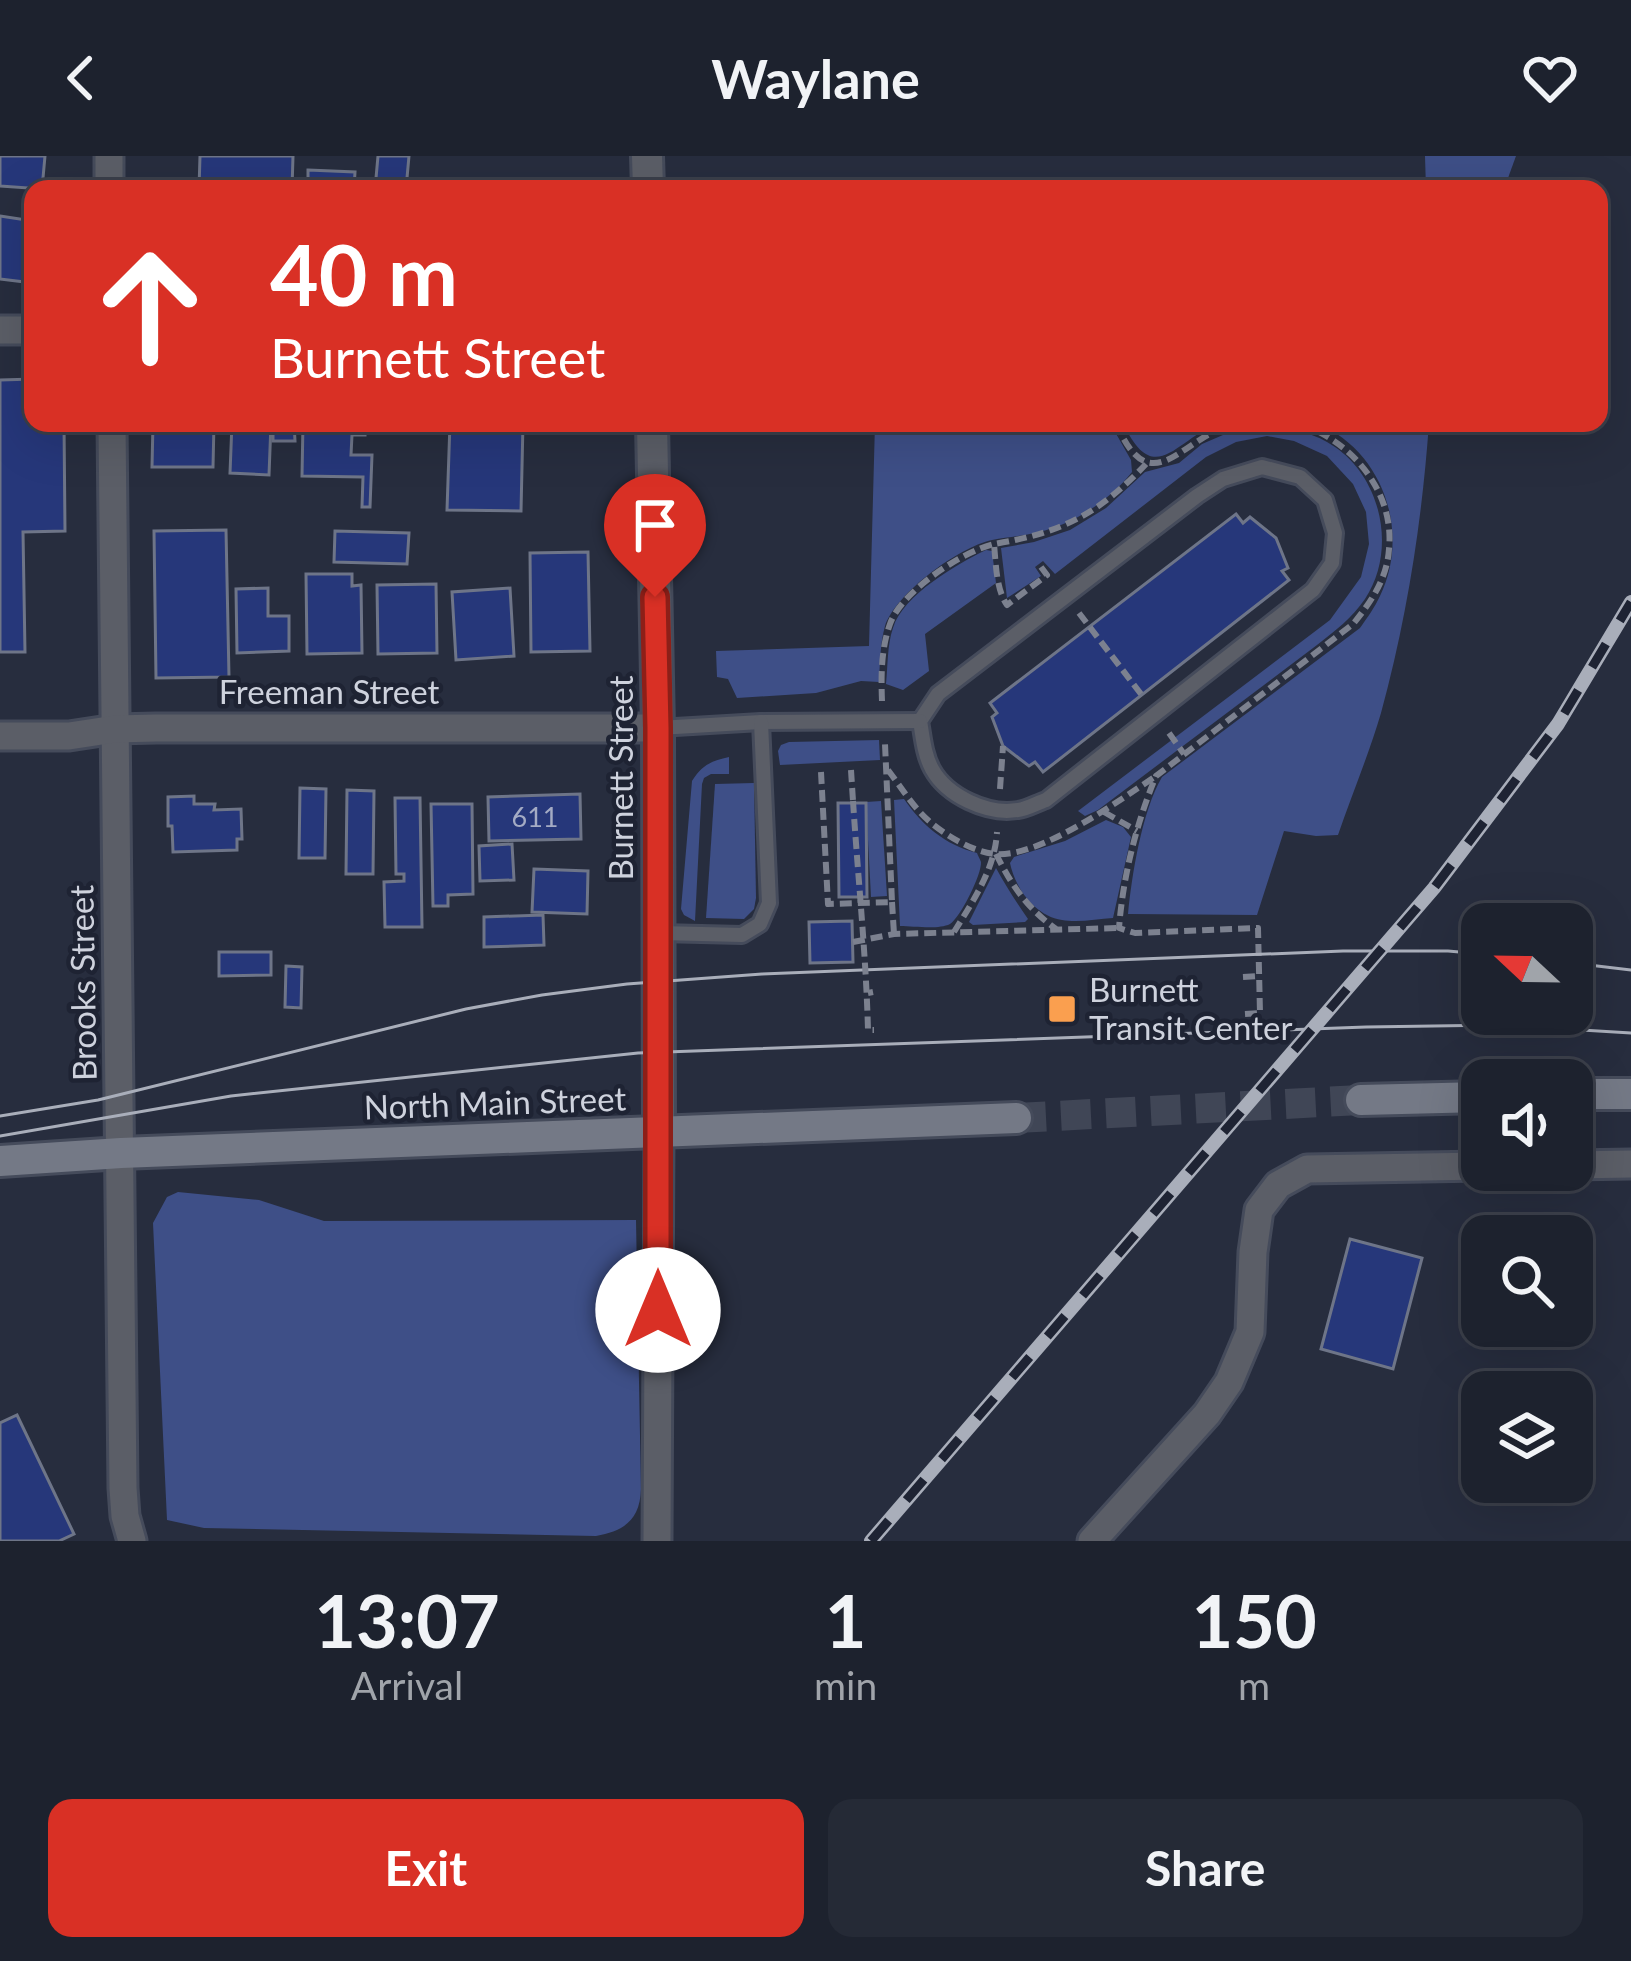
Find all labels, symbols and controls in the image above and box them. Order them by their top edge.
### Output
icon: back [48,45,114,111]
icon: heart [1517,45,1583,111]
text: Waylane [711,46,920,111]
text: 40 m [270,223,458,324]
icon: ahead [72,228,228,384]
text: Burnett Street [270,325,605,390]
pin [604,474,706,597]
icon: arrive [622,492,688,558]
street label: Freeman Street [219,671,440,711]
street label: Burnett Street [600,675,640,881]
house number: 611 [512,800,558,833]
street label: Brooks Street [60,884,104,1081]
north arrow [1461,903,1593,1035]
map controls [1461,903,1593,1503]
place label: Burnett Transit Center [1089,969,1292,1047]
marker: Burnett Transit Center [1046,993,1078,1025]
button: sound [1461,1059,1593,1191]
street label: North Main Street [363,1077,627,1127]
button: search [1461,1215,1593,1347]
position arrow [595,1247,721,1373]
button: layers [1461,1371,1593,1503]
text: 13:07 [314,1577,500,1663]
text: 1 [825,1577,867,1663]
text: 150 [1191,1577,1317,1663]
text: Arrival [351,1662,463,1708]
text: min [814,1662,877,1708]
text: m [1238,1662,1270,1708]
button: Exit [48,1799,804,1937]
button: Share [828,1799,1583,1937]

